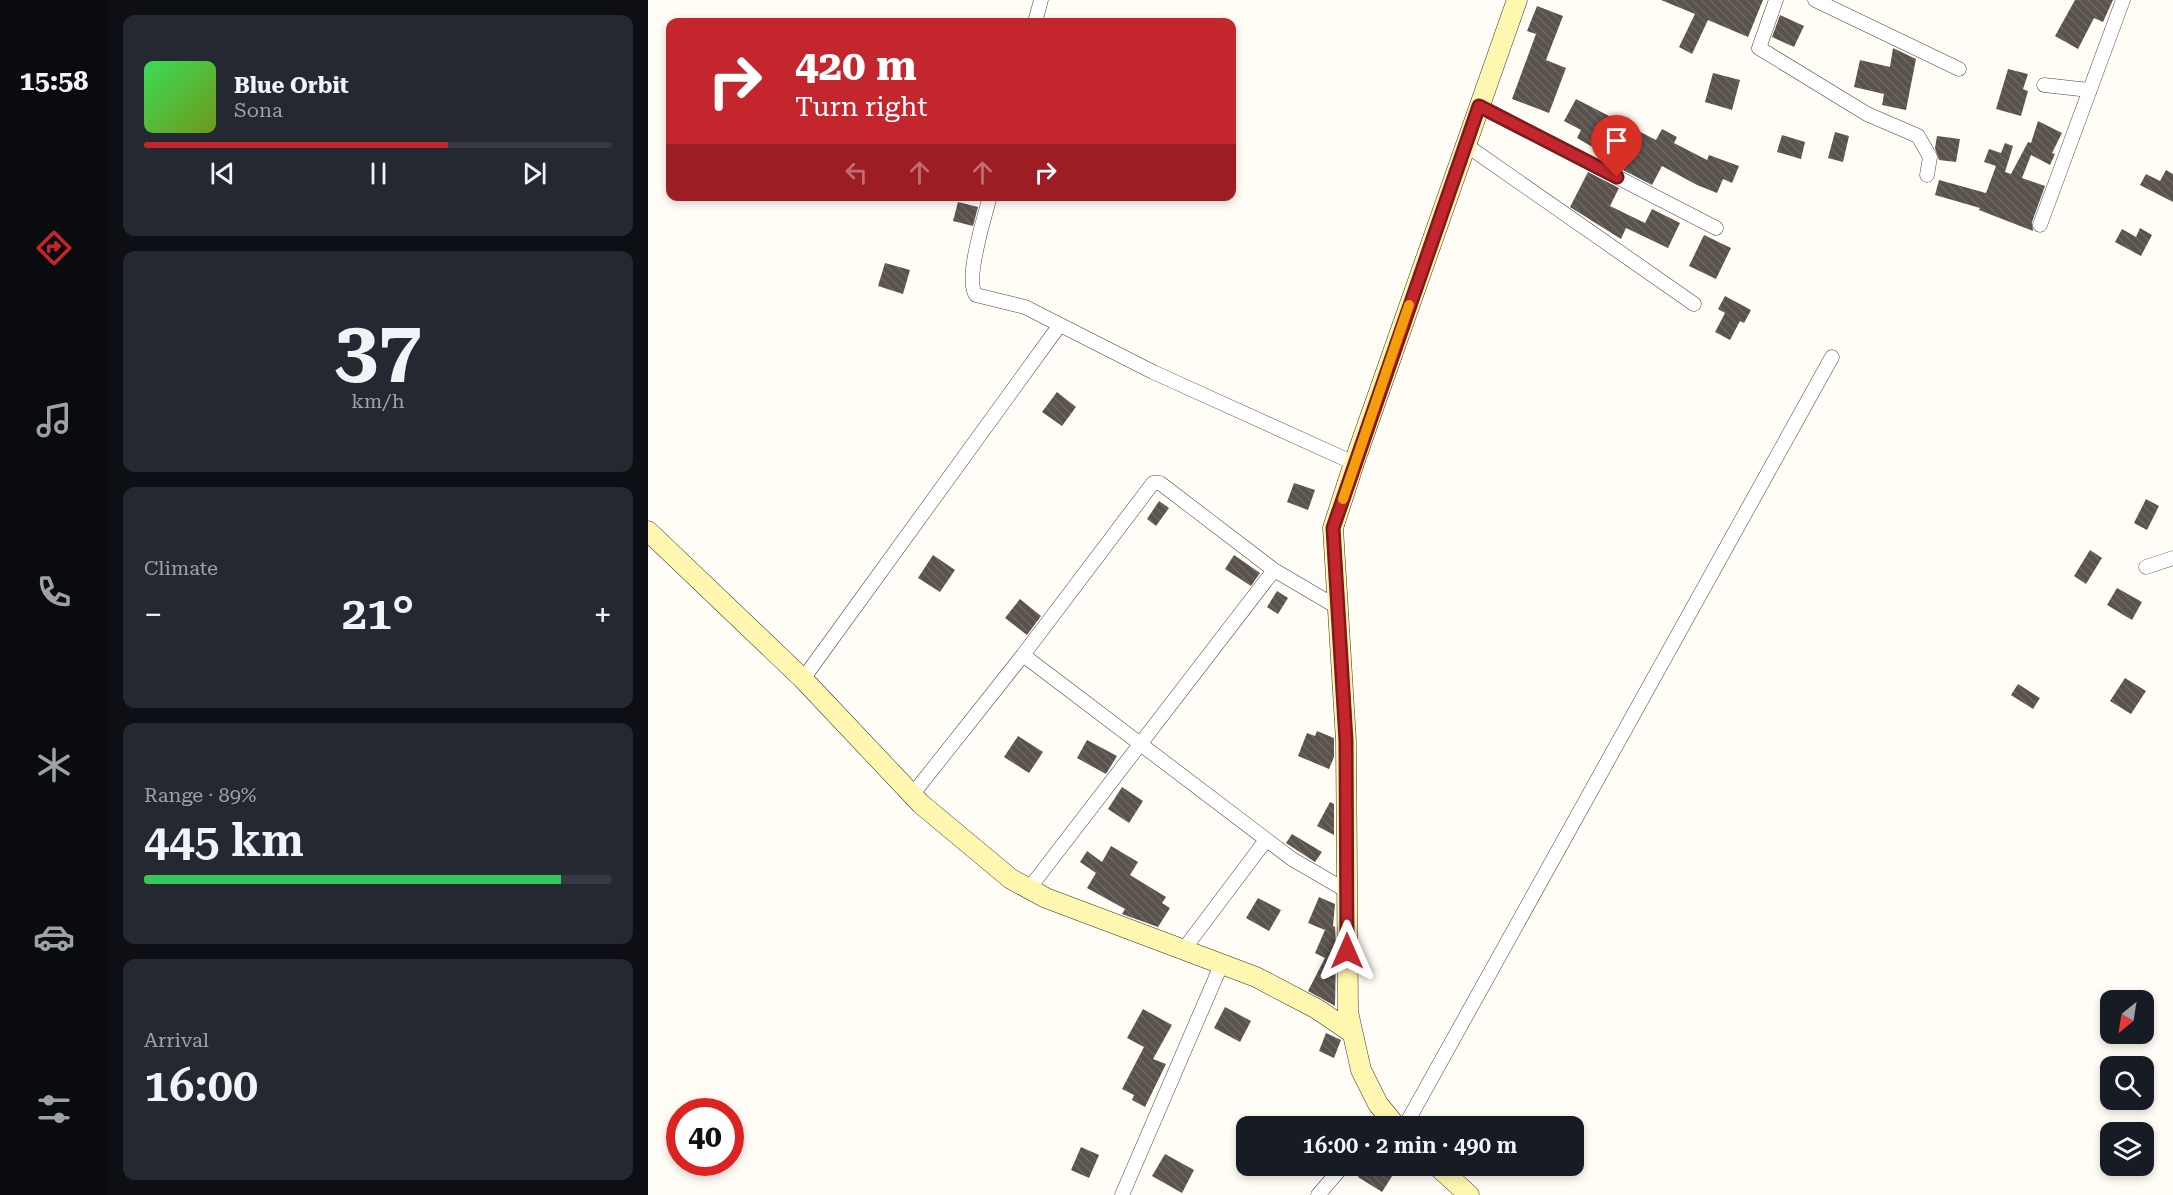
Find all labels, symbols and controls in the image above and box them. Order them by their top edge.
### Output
text: 420 m [795,41,917,90]
icon: right [696,42,774,120]
text: 15:58 [20,65,88,97]
text: Blue Orbit [234,73,349,98]
text: Turn right [795,91,928,123]
text: Sona [234,98,283,122]
pin [1591,115,1642,177]
icon: arrive [1600,124,1633,157]
icon: left [840,156,873,189]
icon: ahead [903,156,936,189]
icon: ahead [966,156,999,189]
icon: right [1029,156,1062,189]
icon: previous [206,157,239,190]
icon: pause [362,157,395,190]
icon: next [518,157,551,190]
icon: directions [33,227,75,269]
text: 37 [334,304,422,395]
text: km/h [351,389,405,413]
icon: music [33,399,75,441]
text: Climate [144,556,218,580]
icon: phone [33,571,75,613]
text: 21° [342,587,414,640]
text: − [144,595,162,634]
text: + [594,595,612,634]
icon: climate [33,744,75,786]
text: Range · 89% [144,783,256,807]
text: 445 km [144,814,304,867]
icon: car [33,916,75,958]
position arrow [1315,919,1379,983]
north arrow [2100,990,2154,1044]
map controls [2100,990,2154,1176]
text: Arrival [144,1028,209,1052]
button: search [2100,1056,2154,1110]
text: 16:00 [144,1059,258,1112]
icon: filters [33,1088,75,1130]
speed limit sign: 40 [666,1098,744,1176]
button: layers [2100,1122,2154,1176]
text: 16:00 · 2 min · 490 m [1303,1133,1517,1158]

